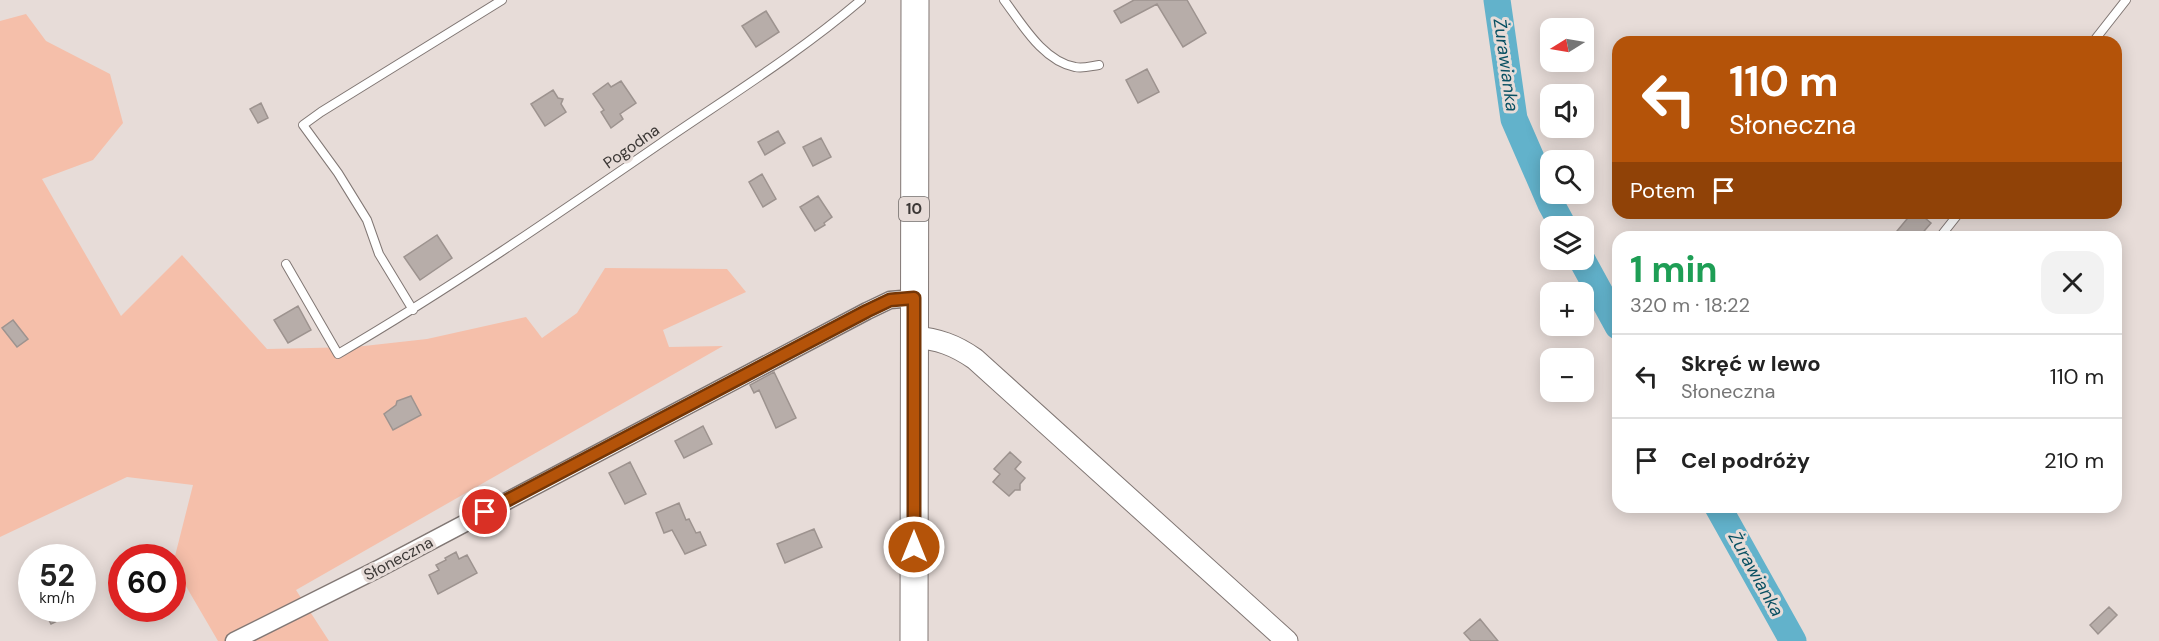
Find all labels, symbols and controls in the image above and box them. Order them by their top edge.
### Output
water label: Żurawianka [1488,17,1524,113]
north arrow [1540,18,1594,72]
map controls [1540,18,1594,402]
text: 110 m [1729,54,1839,109]
icon: left [1630,60,1708,138]
button: sound [1540,84,1594,138]
text: Słoneczna [1729,107,1856,142]
street label: Pogodna [599,119,664,173]
button: search [1540,150,1594,204]
icon: arrive [1707,174,1740,207]
text: Potem [1630,176,1695,205]
road number: 10 [899,197,929,221]
button: layers [1540,216,1594,270]
text: 1 min [1630,246,1718,293]
button: close [2041,251,2104,314]
button: + [1540,282,1594,336]
text: 320 m · 18:22 [1630,292,1750,318]
button: − [1540,348,1594,402]
text: Skręć w lewo [1681,349,1821,378]
icon: left [1630,360,1663,393]
text: 110 m [2050,362,2104,391]
text: Słoneczna [1681,378,1775,404]
icon: arrive [1630,444,1663,477]
text: Cel podróży [1681,446,1810,475]
text: 210 m [2044,446,2104,475]
pin [459,486,510,537]
icon: arrive [468,495,501,528]
position arrow [882,515,946,579]
water label: Żurawianka [1723,527,1789,621]
street label: Słoneczna [360,531,436,585]
speed limit sign: 60 [108,544,186,622]
text: 52 [39,556,75,595]
text: km/h [39,588,75,608]

